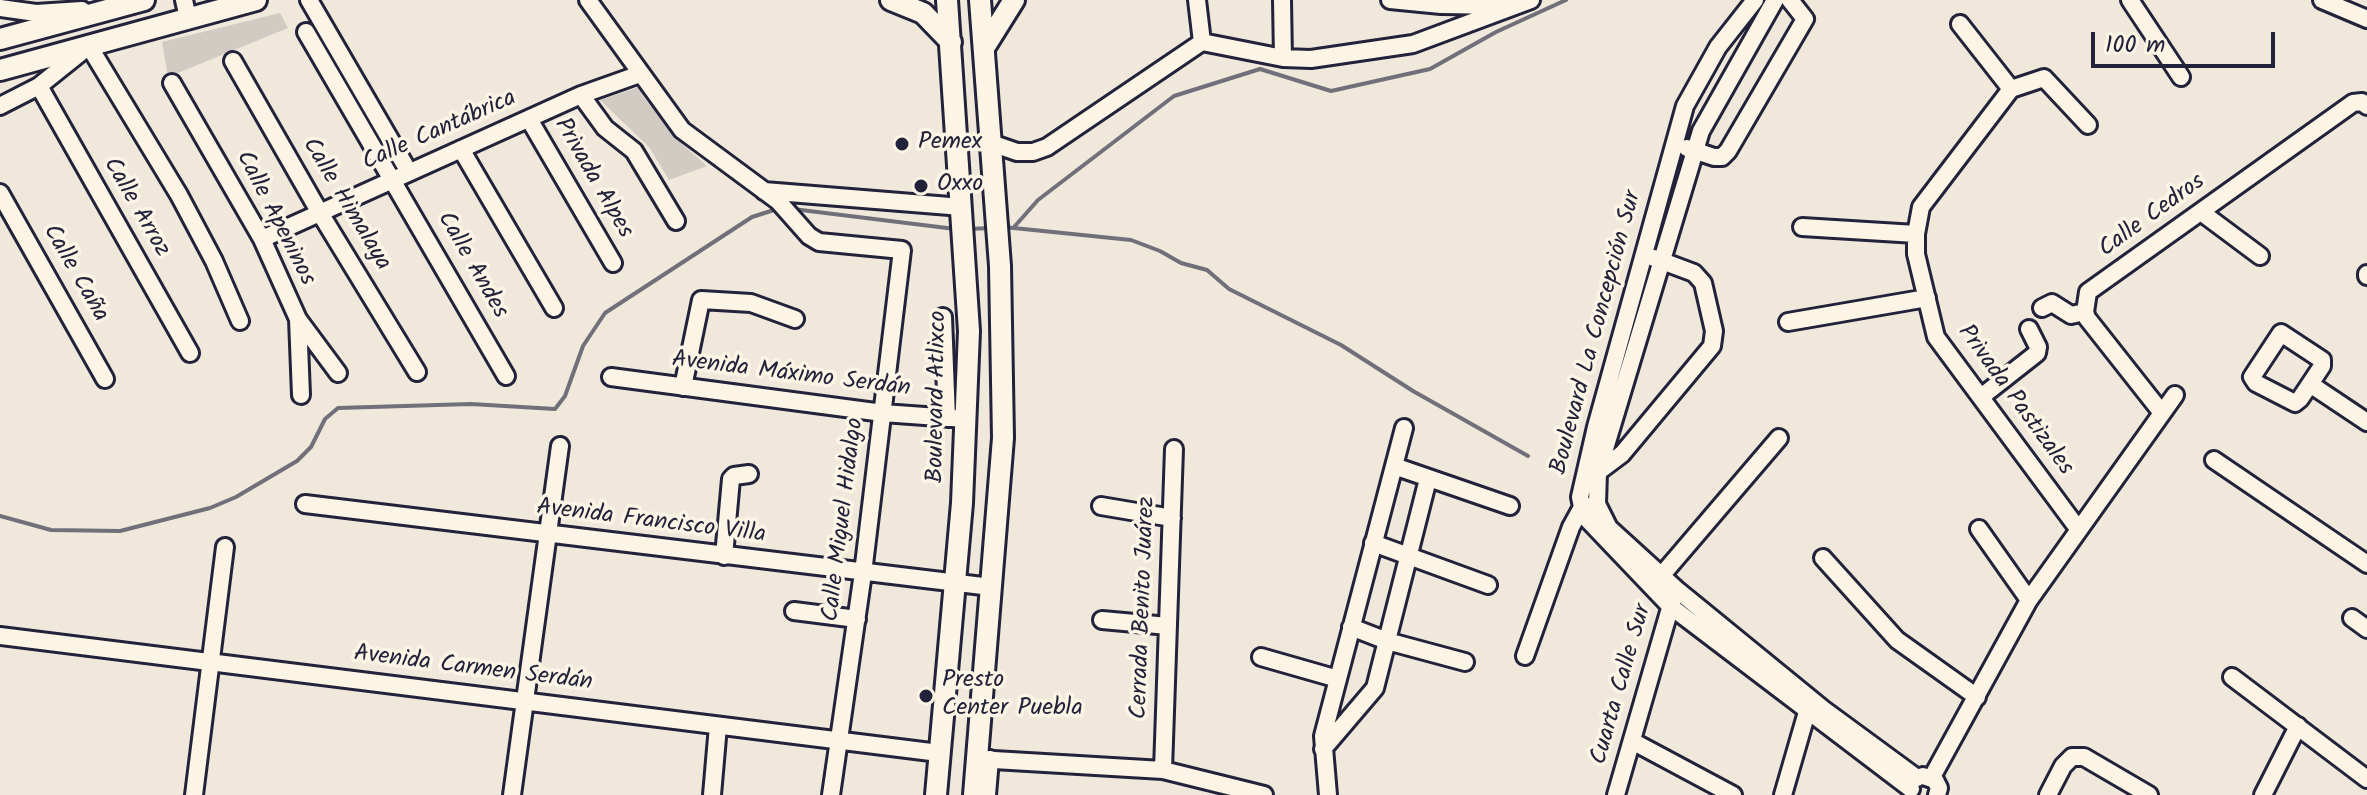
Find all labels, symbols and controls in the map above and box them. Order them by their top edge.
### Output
scale bar [2095,16,2279,66]
text: 100 m [2105,26,2165,65]
street label: Calle Cantábrica [359,85,521,179]
street label: Privada Alpes [546,114,638,244]
place label: Pemex [918,130,982,158]
street label: Calle Himalaya [294,133,396,277]
marker: Pemex [893,135,911,153]
street label: Calle Apeninos [228,147,320,291]
street label: Calle Arroz [95,153,175,263]
street label: Calle Cedros [2094,169,2212,265]
place label: Oxxo [937,172,983,200]
marker: Oxxo [912,177,930,195]
street label: Boulevard La Concepción Sur [1546,188,1650,478]
street label: Calle Andes [429,208,513,324]
street label: Calle Caña [35,220,113,328]
street label: Boulevard Atlixco [923,310,955,484]
street label: Privada Pastizales [1950,320,2078,482]
street label: Avenida Máximo Serdán [670,347,912,405]
street label: Calle Miguel Hidalgo [818,417,872,623]
street label: Avenida Francisco Villa [535,495,767,551]
street label: Cerrada Benito Juárez [1127,496,1163,720]
street label: Cuarta Calle Sur [1586,602,1660,768]
street label: Avenida Carmen Serdán [352,641,594,699]
place label: Presto Center Puebla [942,668,1083,724]
marker: Presto Center Puebla [917,687,935,705]

